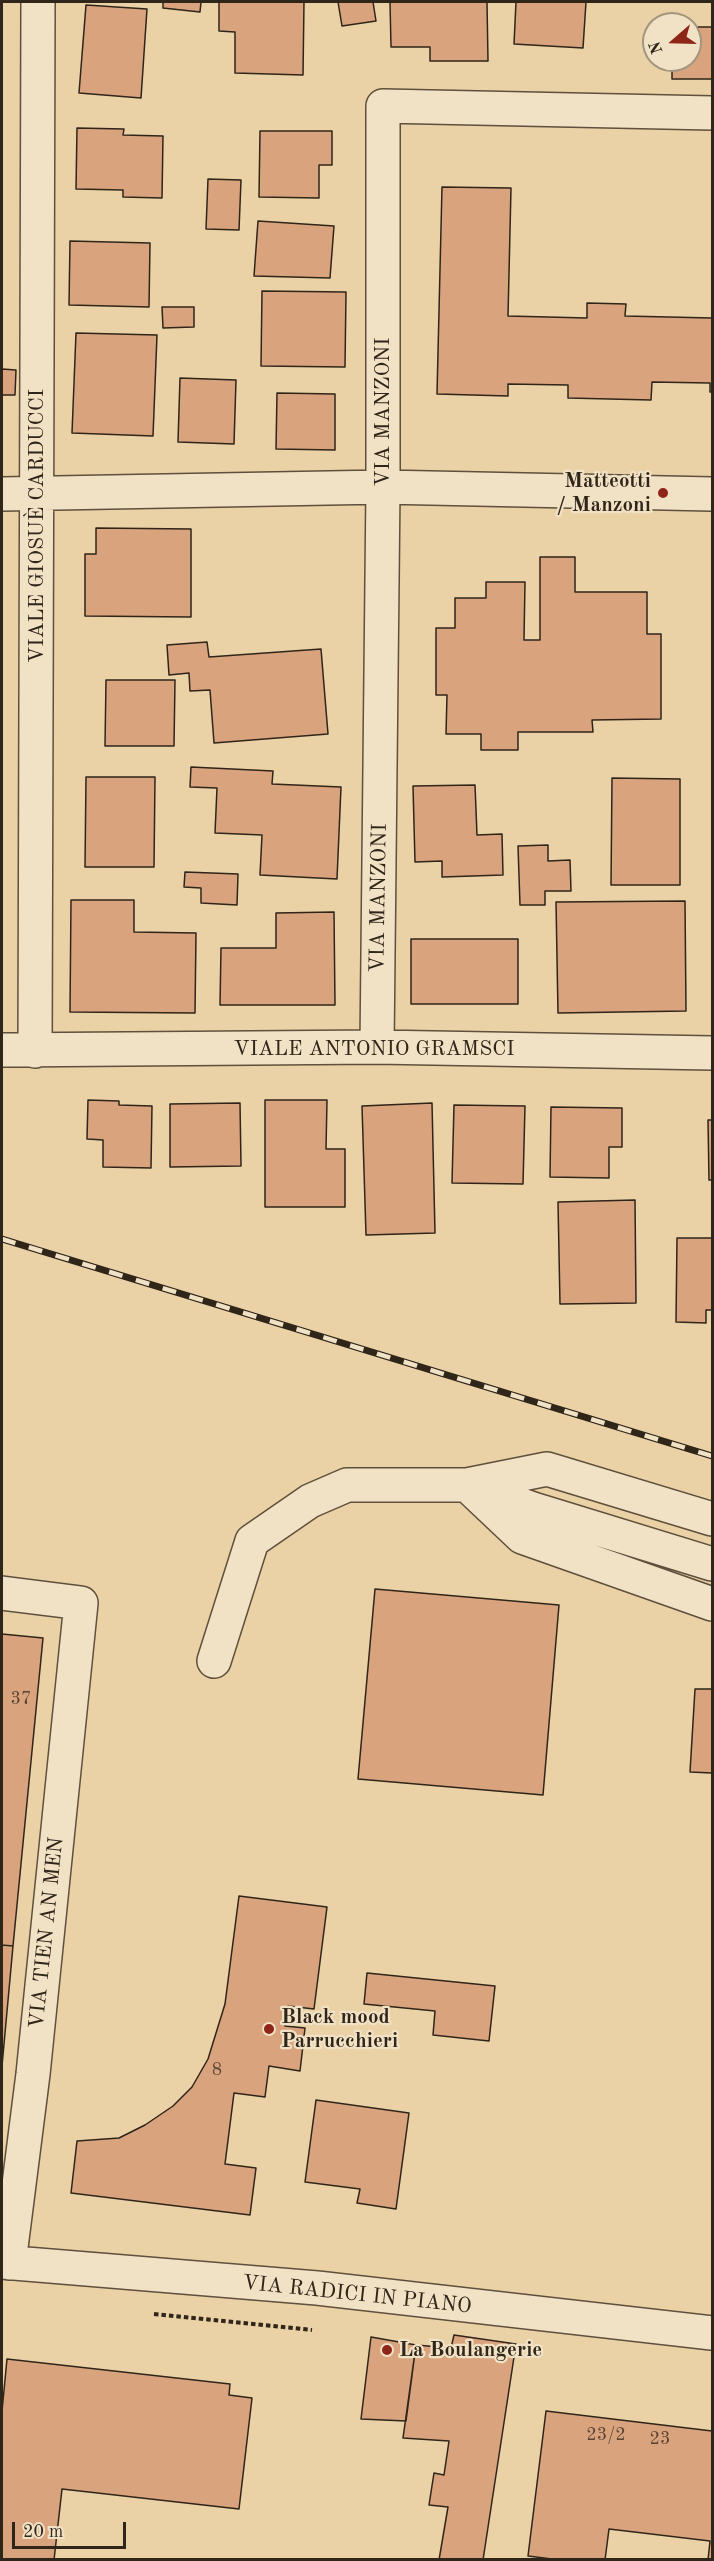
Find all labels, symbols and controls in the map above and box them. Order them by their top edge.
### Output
north arrow [642,12,702,72]
text: N [647,39,667,56]
street label: VIA MANZONI [370,337,396,487]
street label: VIALE GIOSUÈ CARDUCCI [24,389,50,663]
place label: Matteotti / Manzoni [557,468,651,518]
marker: Matteotti / Manzoni [656,486,670,500]
street label: VIA MANZONI [365,823,393,973]
street label: VIALE ANTONIO GRAMSCI [233,1036,515,1062]
house number: 37 [11,1688,31,1710]
street label: VIA TIEN AN MEN [24,1836,70,2030]
place label: Black mood Parrucchieri [281,2004,398,2054]
marker: Black mood Parrucchieri [262,2022,276,2036]
house number: 8 [212,2059,222,2081]
street label: VIA RADICI IN PIANO [241,2270,473,2320]
place label: La Boulangerie [399,2337,542,2363]
marker: La Boulangerie [380,2343,394,2357]
house number: 23/2 [586,2424,626,2446]
house number: 23 [650,2428,670,2450]
scale bar [15,2510,129,2548]
text: 20 m [23,2523,63,2541]

